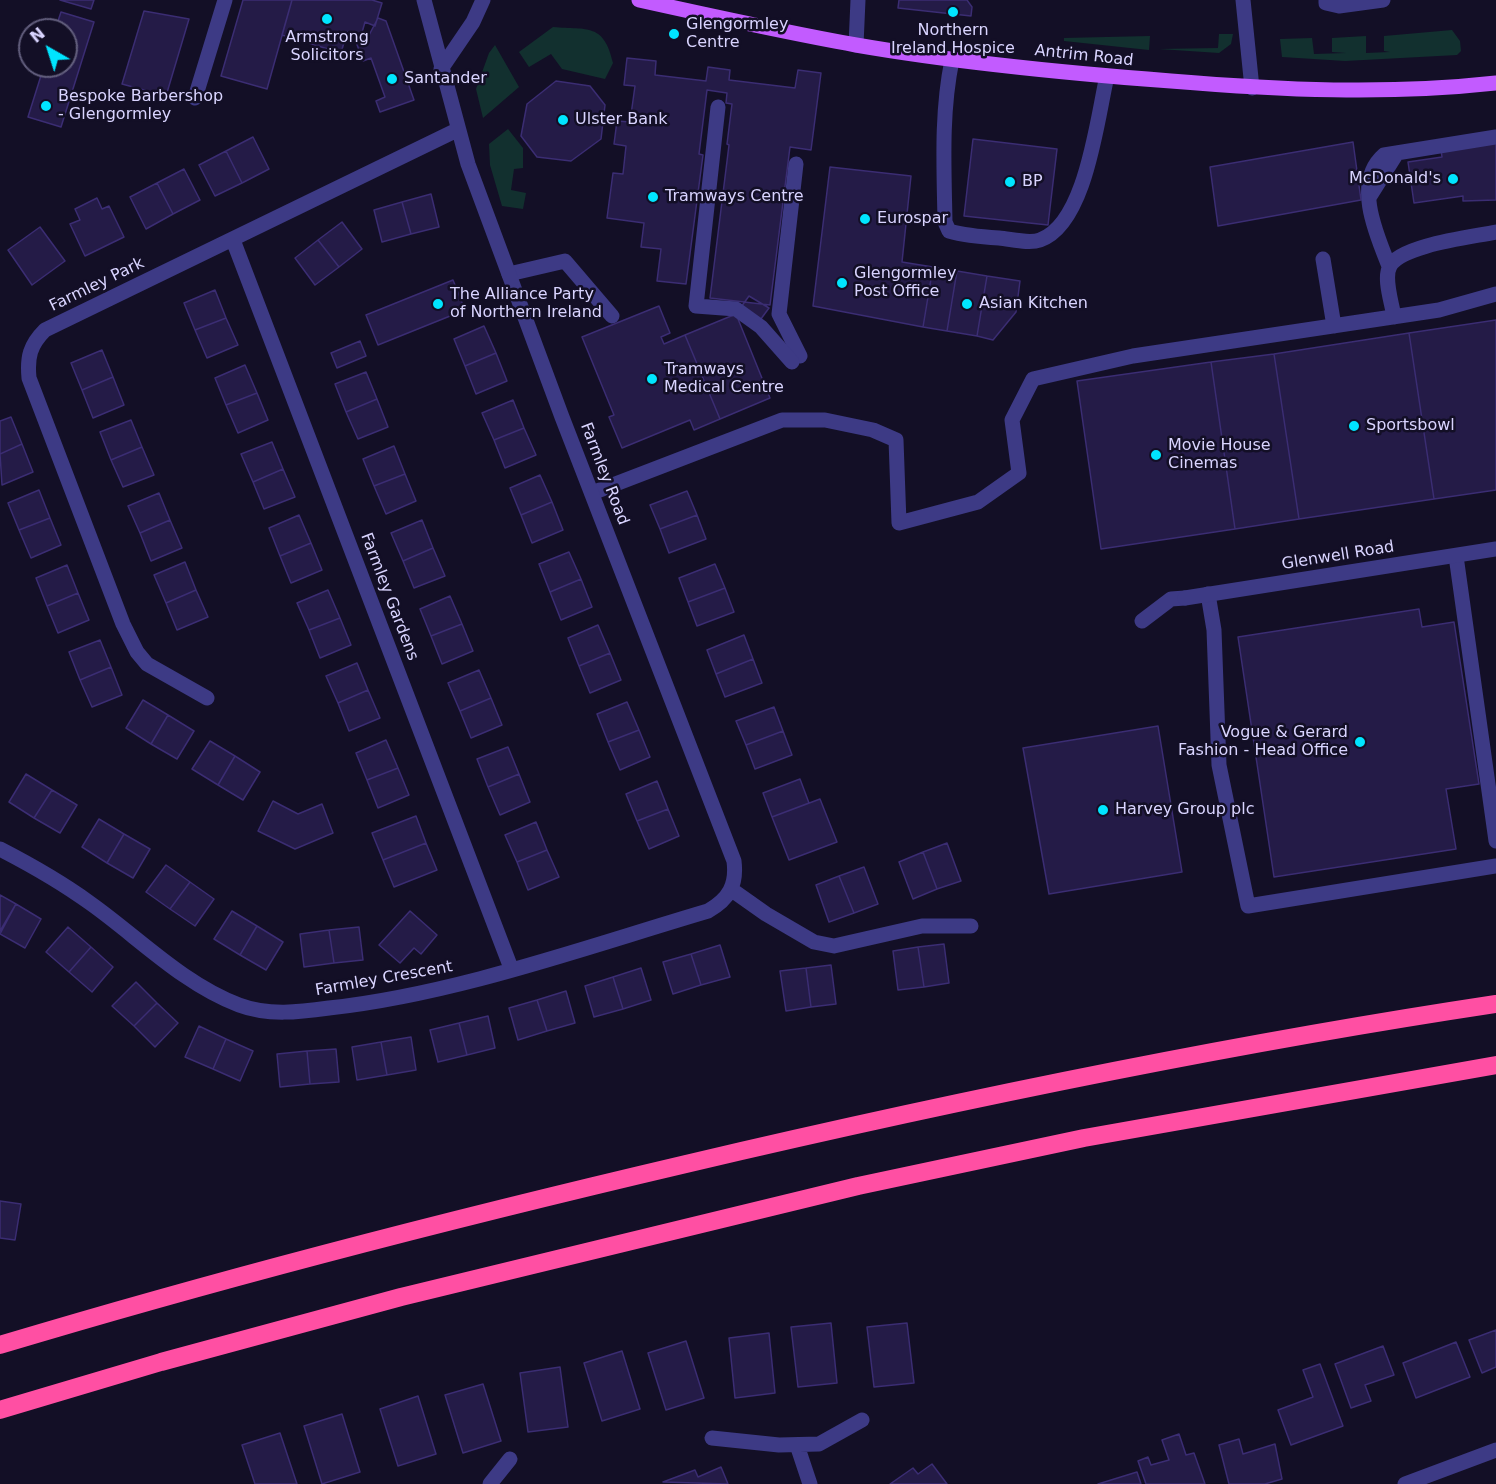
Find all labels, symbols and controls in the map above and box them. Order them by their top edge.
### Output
marker: Northern Ireland Hospice [946,5,960,19]
marker: Armstrong Solicitors [320,12,334,26]
place label: Glengormley Centre [686,15,788,53]
north arrow [18,18,78,78]
place label: Northern Ireland Hospice [891,21,1015,59]
text: N [26,24,49,47]
marker: Glengormley Centre [667,27,681,41]
place label: Armstrong Solicitors [285,28,369,66]
street label: Antrim Road [1034,41,1134,71]
place label: Santander [404,69,487,89]
marker: Santander [385,72,399,86]
place label: Bespoke Barbershop - Glengormley [58,87,223,125]
marker: Bespoke Barbershop - Glengormley [39,99,53,113]
place label: Ulster Bank [575,110,667,130]
marker: Ulster Bank [556,113,570,127]
place label: McDonald's [1349,169,1441,189]
place label: BP [1022,172,1043,192]
marker: McDonald's [1446,172,1460,186]
marker: BP [1003,175,1017,189]
place label: Tramways Centre [665,187,804,207]
marker: Tramways Centre [646,190,660,204]
place label: Eurospar [877,209,948,229]
marker: Eurospar [858,212,872,226]
street label: Farmley Park [47,254,147,316]
place label: Glengormley Post Office [854,264,956,302]
marker: Glengormley Post Office [835,276,849,290]
place label: The Alliance Party of Northern Ireland [450,285,602,323]
place label: Asian Kitchen [979,294,1088,314]
marker: The Alliance Party of Northern Ireland [431,297,445,311]
marker: Asian Kitchen [960,297,974,311]
place label: Tramways Medical Centre [664,360,784,398]
marker: Tramways Medical Centre [645,372,659,386]
place label: Sportsbowl [1366,416,1455,436]
marker: Sportsbowl [1347,419,1361,433]
street label: Farmley Road [576,420,632,528]
place label: Movie House Cinemas [1168,436,1271,474]
marker: Movie House Cinemas [1149,448,1163,462]
street label: Farmley Gardens [356,530,422,664]
street label: Glenwell Road [1280,538,1396,574]
place label: Vogue & Gerard Fashion - Head Office [1178,723,1348,761]
marker: Vogue & Gerard Fashion - Head Office [1353,735,1367,749]
place label: Harvey Group plc [1115,800,1254,820]
marker: Harvey Group plc [1096,803,1110,817]
street label: Farmley Crescent [314,957,454,1001]

